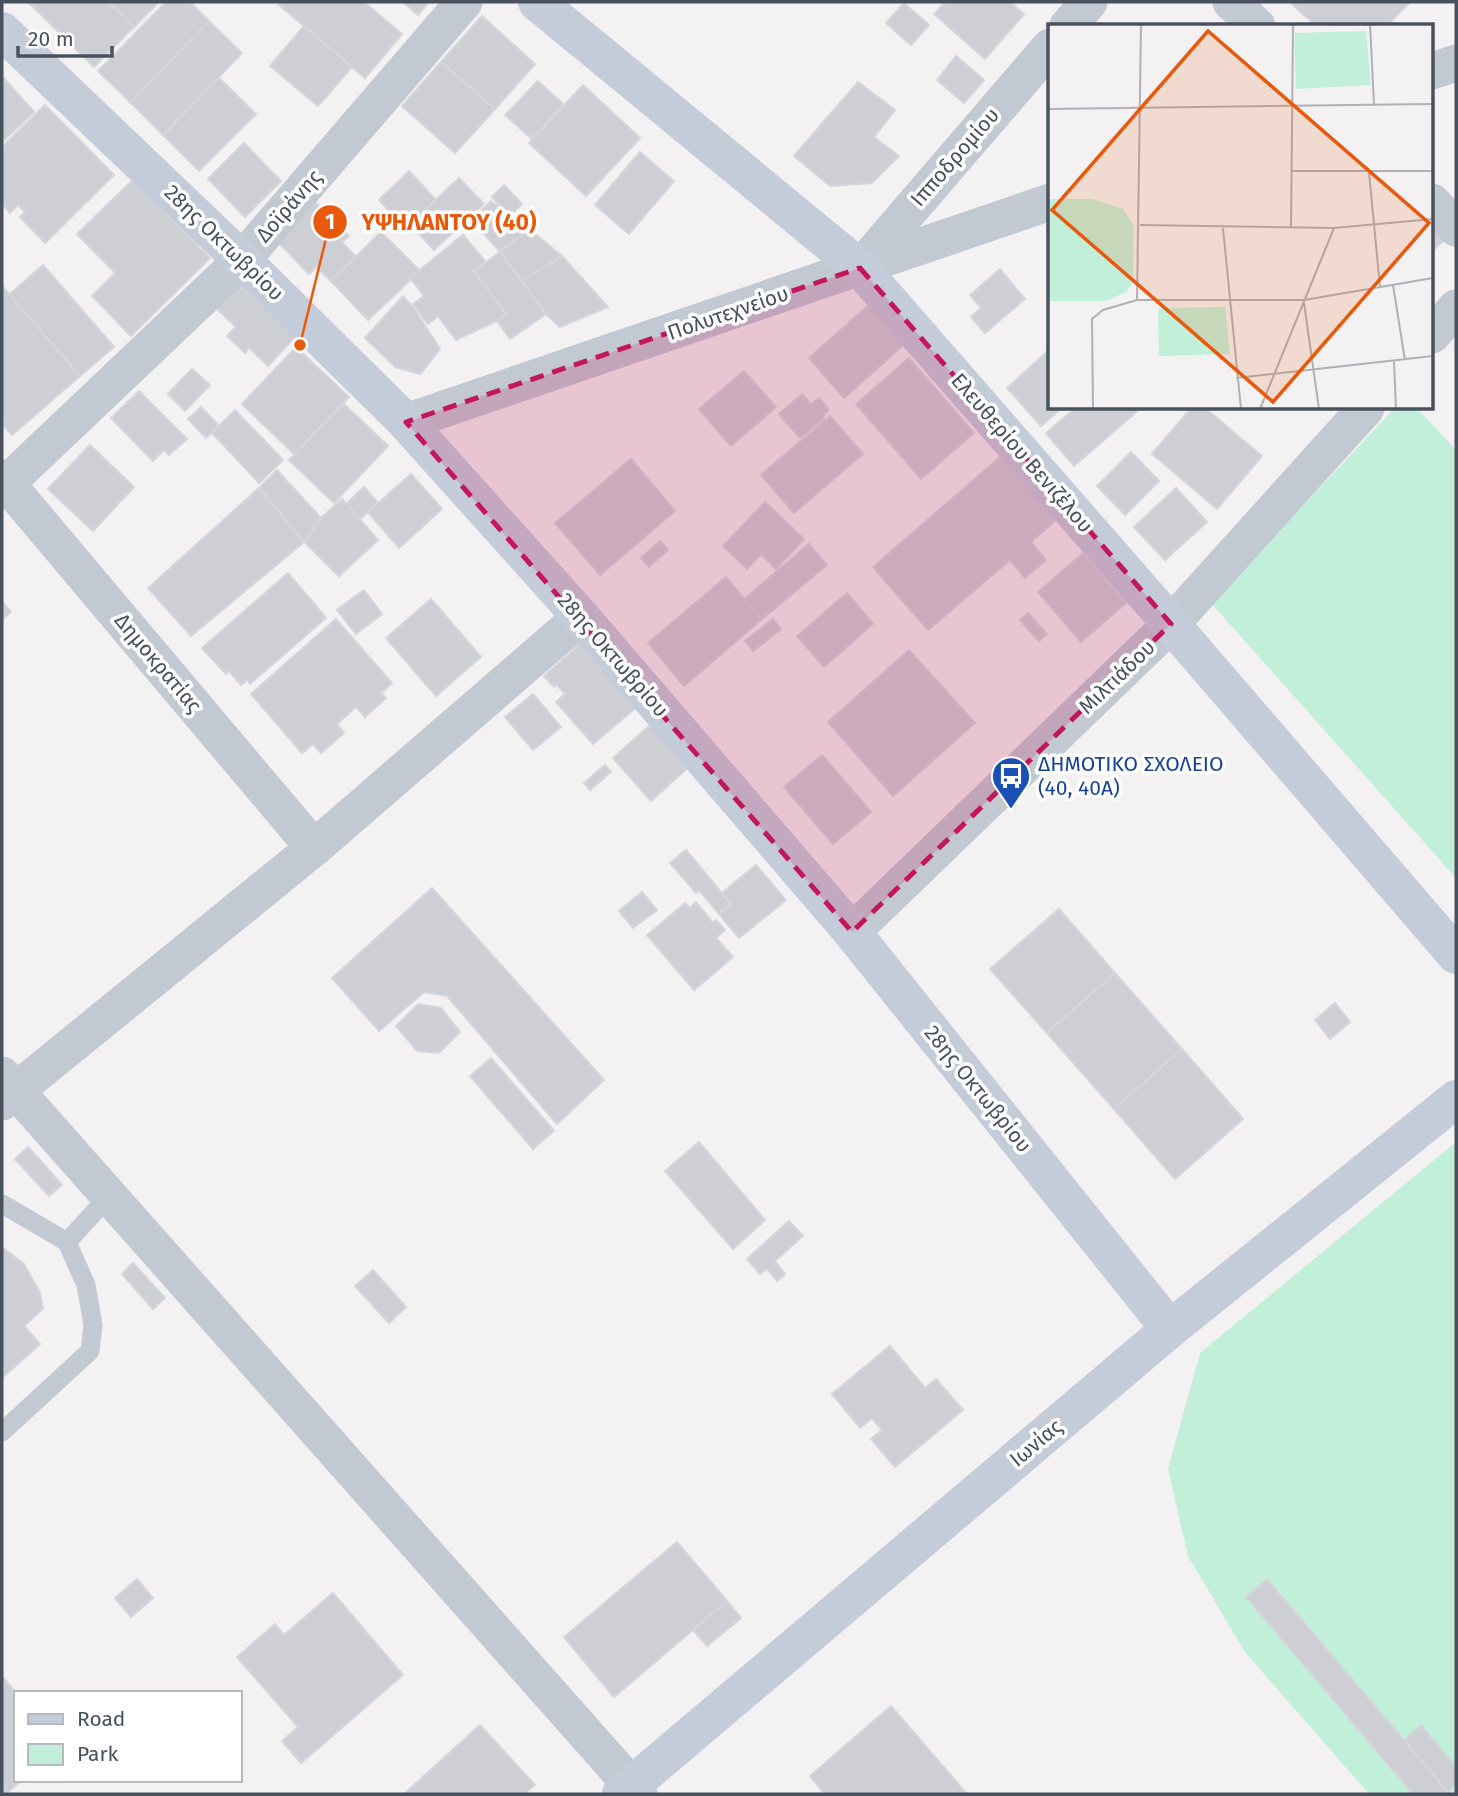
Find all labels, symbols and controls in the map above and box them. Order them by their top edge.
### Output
scale bar [18,14,112,58]
inset map [1048,24,1434,410]
text: 20 m [28,26,74,52]
street label: Ιπποδρομίου [905,102,1005,212]
street label: Δοϊράνης [250,164,328,248]
street label: 28ης Οκτωβρίου [159,179,289,307]
callout: ΥΨΗΛΑΝΤΟΥ (40) [312,200,550,244]
text: ΥΨΗΛΑΝΤΟΥ (40) [360,208,537,236]
text: 1 [325,209,335,235]
street label: Πολυτεχνείου [664,280,792,346]
street label: Ελευθερίου Βενιζέλου [946,368,1098,538]
street label: 28ης Οκτωβρίου [552,588,674,722]
street label: Δημοκρατίας [109,608,207,718]
street label: Μιλτιάδου [1073,634,1161,720]
place label: ΔΗΜΟΤΙΚΟ ΣΧΟΛΕΙΟ (40, 40Α) [1038,751,1224,801]
bus stop icon: ΔΗΜΟΤΙΚΟ ΣΧΟΛΕΙΟ (40, 40Α) [990,755,1032,810]
street label: 28ης Οκτωβρίου [919,1020,1037,1158]
street label: Ιωνίας [1004,1413,1068,1472]
legend [14,1691,242,1782]
text: Road [77,1706,125,1732]
text: Park [77,1741,119,1767]

